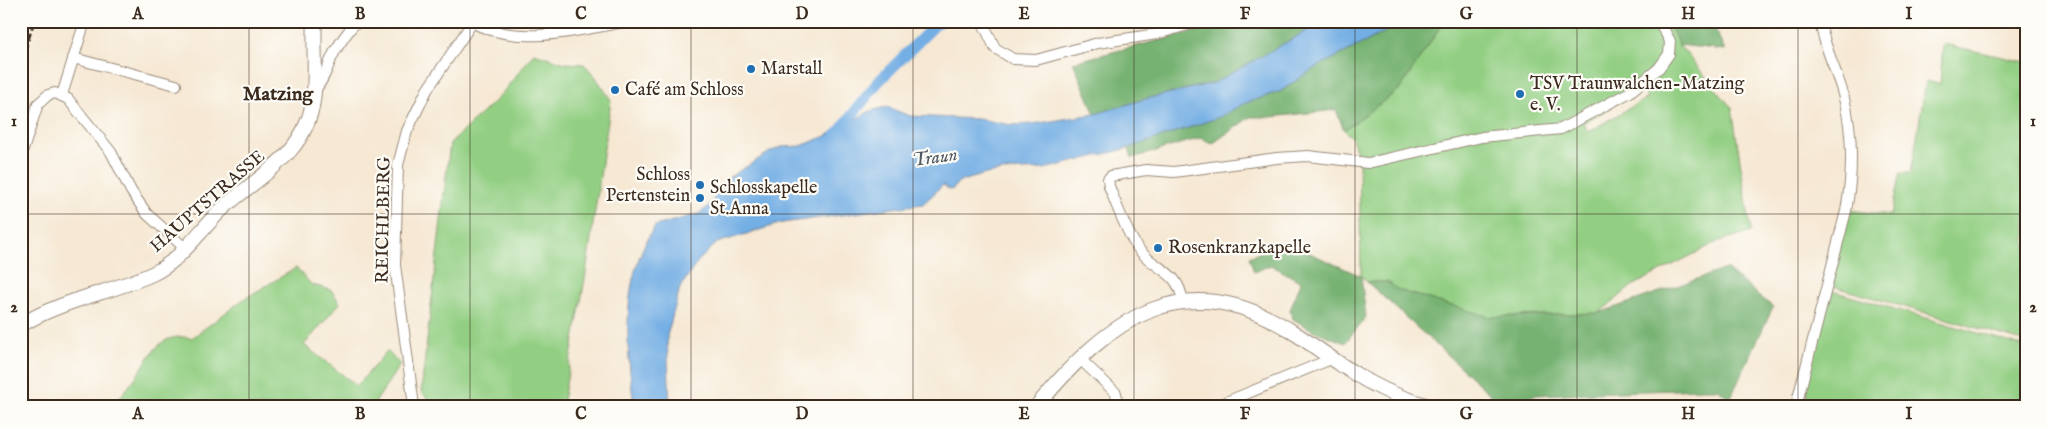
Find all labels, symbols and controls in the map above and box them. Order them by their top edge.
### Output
text: A [132,5,145,25]
text: B [355,5,366,25]
text: C [575,5,587,25]
text: D [796,5,809,25]
text: E [1018,5,1030,25]
text: F [1240,5,1251,25]
text: G [1460,5,1473,25]
text: H [1681,5,1695,25]
text: I [1906,5,1913,25]
place label: Marstall [761,58,823,81]
marker: Marstall [745,63,757,75]
place label: TSV Traunwalchen-Matzing e. V. [1530,73,1744,117]
place label: Café am Schloss [625,79,744,102]
district label: Matzing [243,82,314,107]
marker: Café am Schloss [609,84,621,96]
marker: TSV Traunwalchen-Matzing e. V. [1514,88,1526,100]
text: 1 [11,112,17,132]
text: 1 [2030,112,2036,132]
water label: Traun [911,143,959,173]
street label: HAUPTSTRASSE [146,146,270,258]
street label: REICHLBERG [371,156,397,284]
place label: Schloss Pertenstein [606,164,690,208]
place label: Schlosskapelle St.Anna [710,177,817,221]
marker: Schloss Pertenstein [694,179,706,191]
marker: Schlosskapelle St.Anna [694,192,706,204]
place label: Rosenkranzkapelle [1168,237,1311,260]
marker: Rosenkranzkapelle [1152,242,1164,254]
text: 2 [10,298,18,318]
text: 2 [2029,298,2037,318]
text: A [132,405,145,425]
text: B [355,405,366,425]
text: C [575,405,587,425]
text: D [796,405,809,425]
text: E [1018,405,1030,425]
text: F [1240,405,1251,425]
text: G [1460,405,1473,425]
text: H [1681,405,1695,425]
text: I [1906,405,1913,425]

